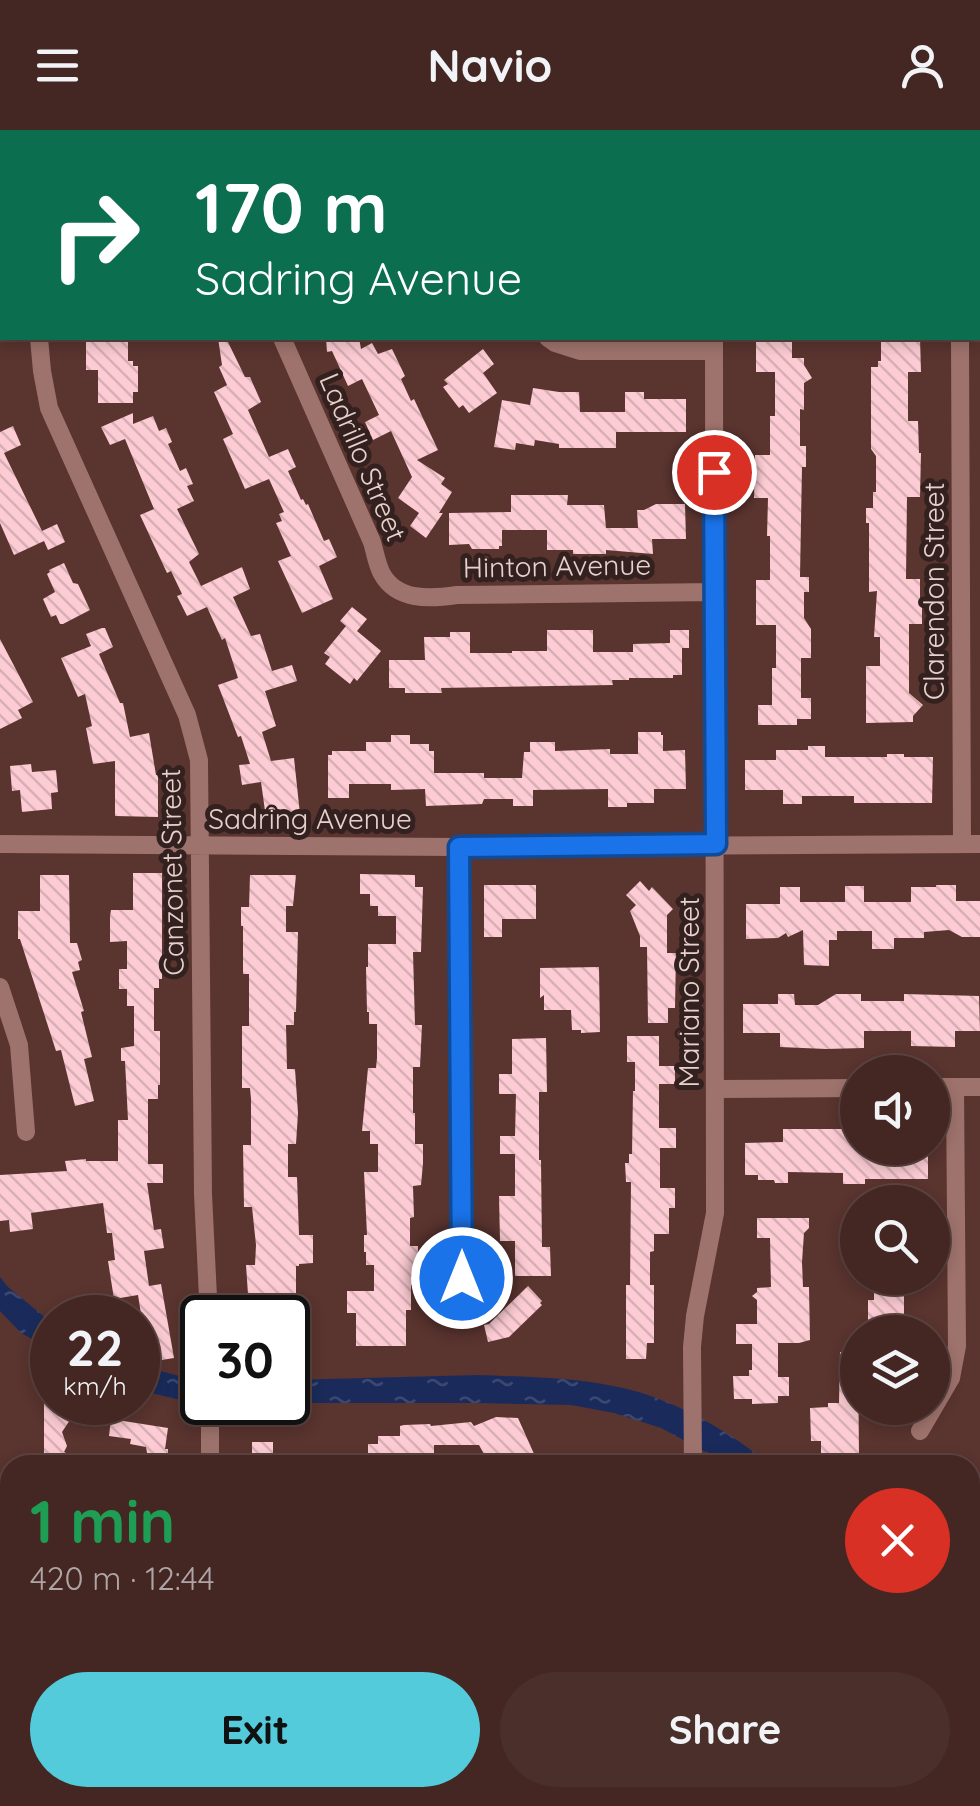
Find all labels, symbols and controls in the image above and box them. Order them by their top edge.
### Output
text: Navio [428,37,552,93]
icon: menu [30,38,85,93]
icon: person [895,38,950,93]
text: 170 m [195,163,388,251]
icon: right [30,170,160,300]
text: Sadring Avenue [195,250,522,306]
street label: Ladrillo Street [312,367,415,546]
pin [672,430,757,515]
icon: arrive [687,445,742,500]
street label: Clarendon Street [916,482,951,700]
street label: Hinton Avenue [463,546,651,585]
street label: Canzonet Street [152,768,191,976]
street label: Sadring Avenue [208,801,412,836]
street label: Mariano Street [671,896,706,1088]
map controls [840,1055,950,1425]
button: sound [840,1055,950,1165]
button: search [840,1185,950,1295]
position arrow [410,1226,514,1330]
speed limit sign: 30 [180,1295,310,1425]
button: layers [840,1315,950,1425]
text: 22 [67,1316,123,1379]
text: km/h [63,1370,127,1401]
text: 1 min [30,1483,175,1558]
button: close [845,1488,950,1593]
text: 420 m · 12:44 [30,1558,215,1598]
button: Exit [30,1672,480,1787]
button: Share [500,1672,950,1787]

